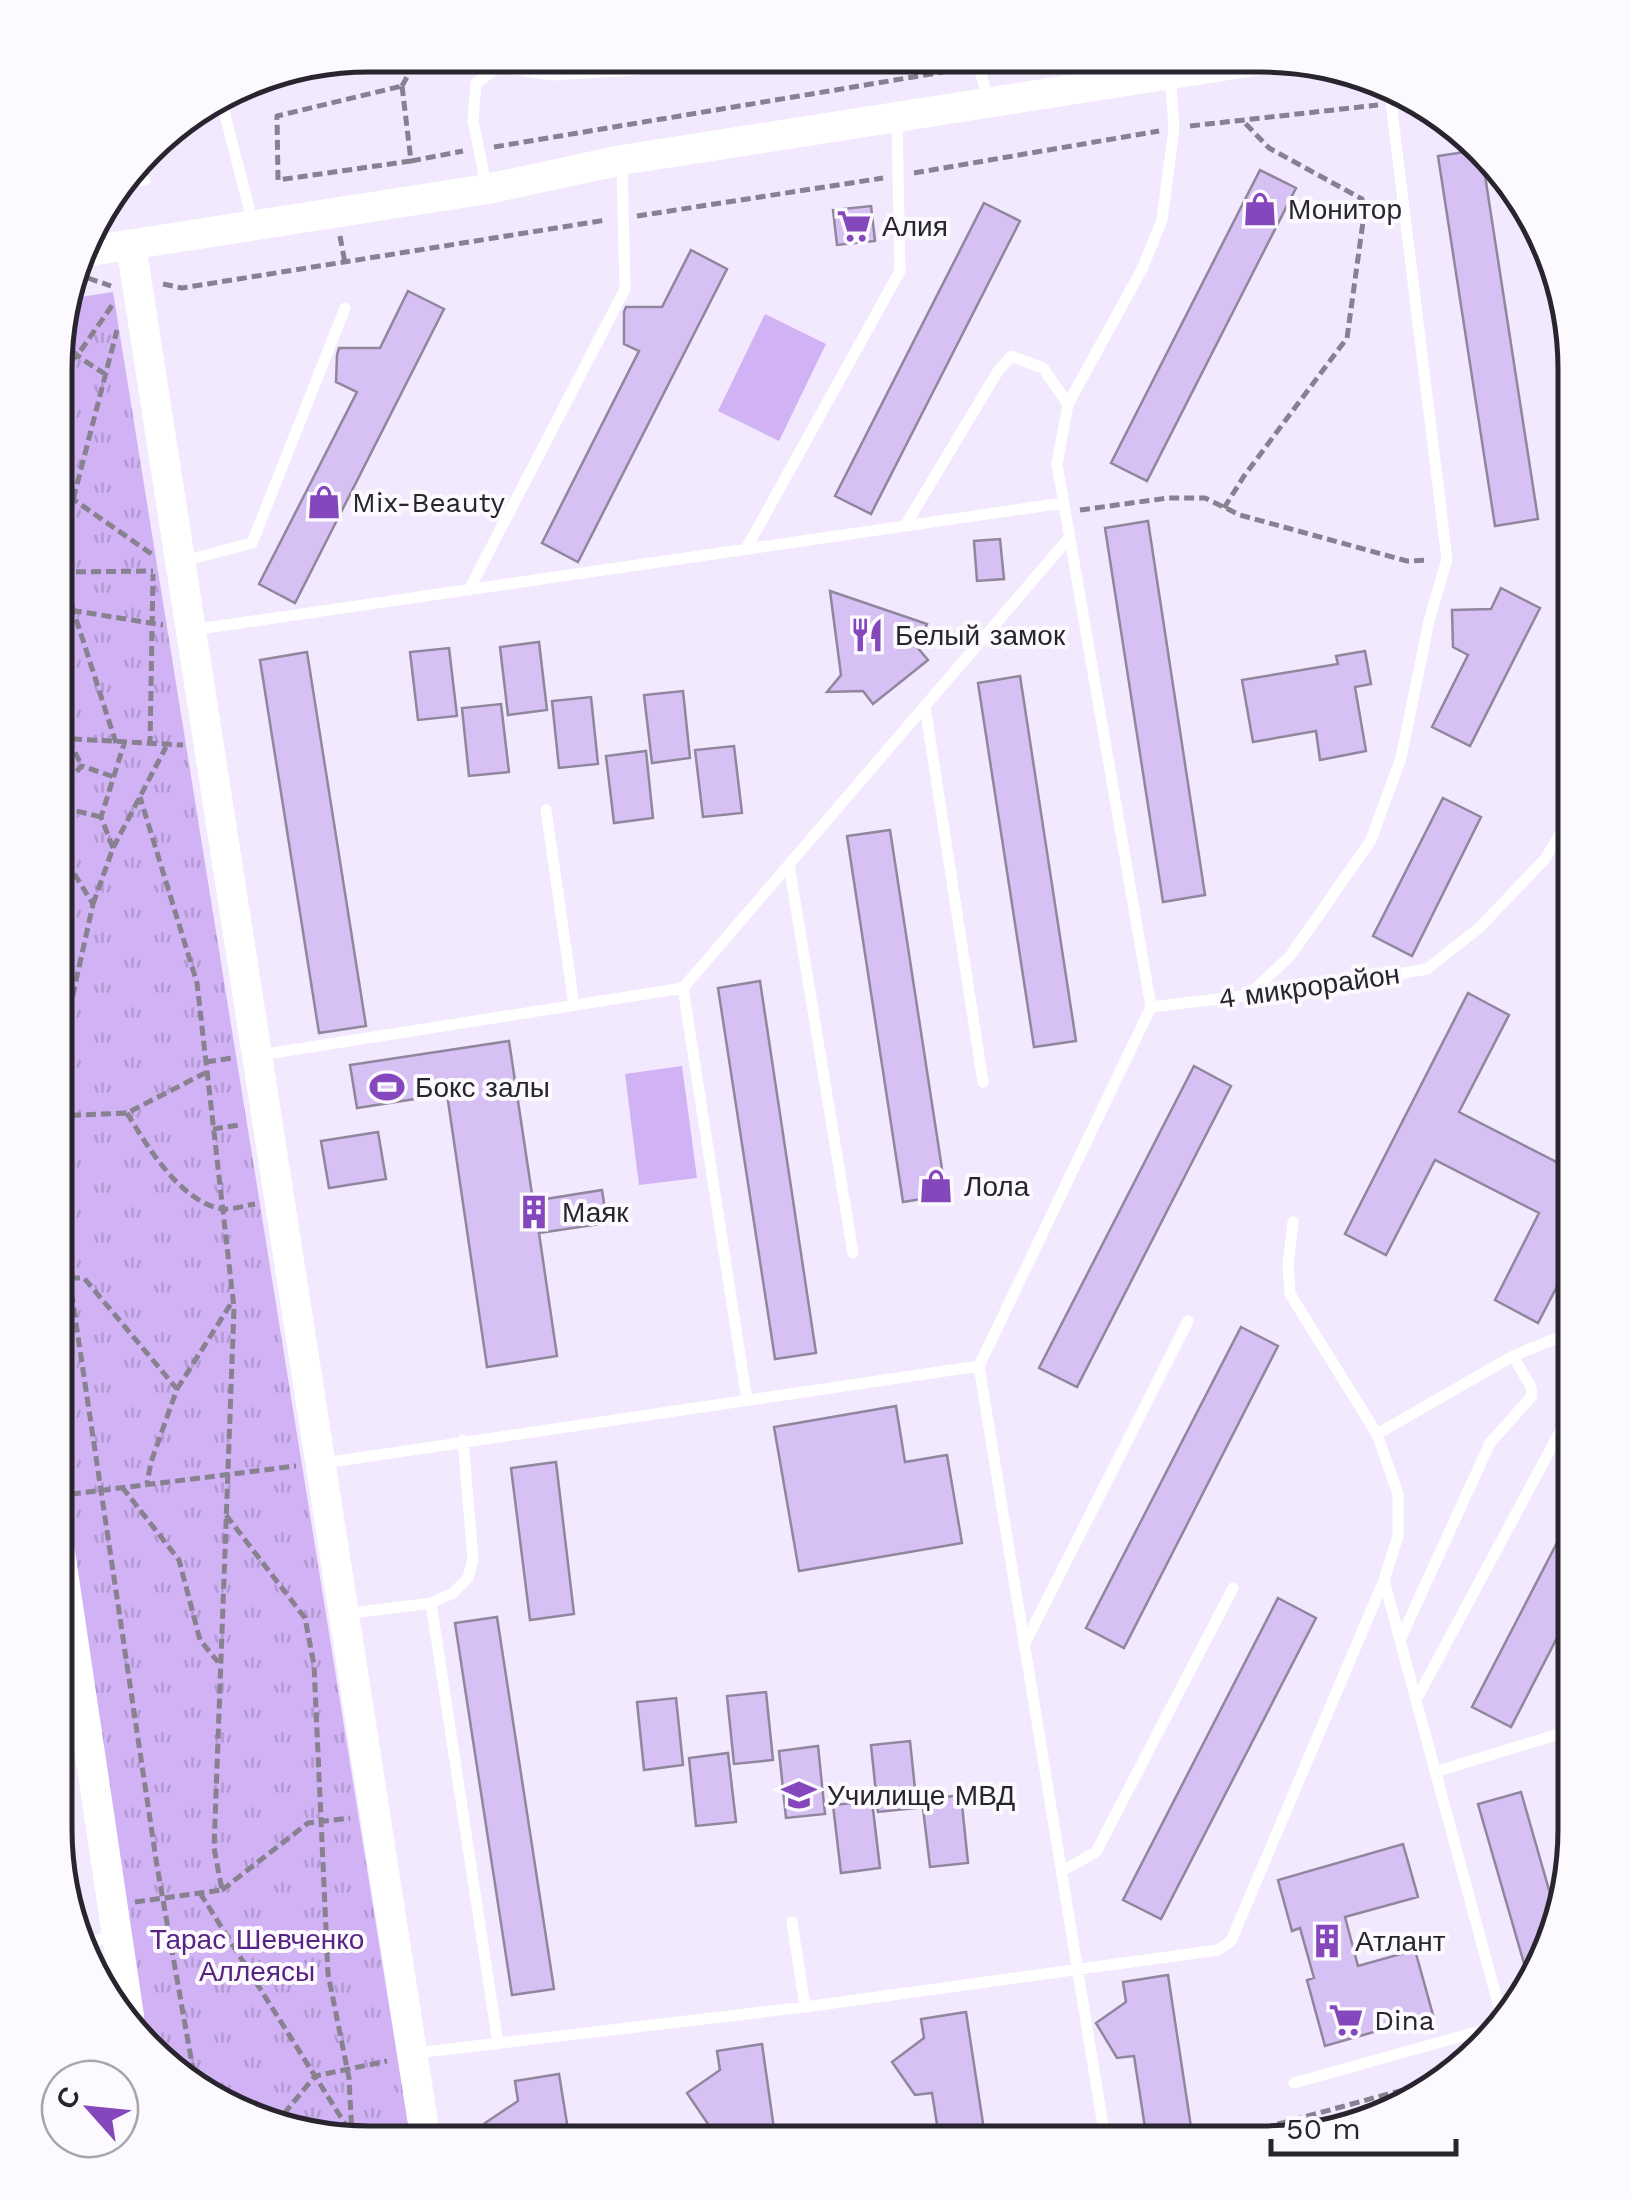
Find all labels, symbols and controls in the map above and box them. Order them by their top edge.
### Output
shop icon: Монитор [1241,190,1279,228]
place label: Монитор [1288,193,1402,226]
supermarket icon: Алия [835,207,873,245]
place label: Алия [882,210,948,243]
shop icon: Mix-Beauty [305,483,343,521]
place label: Mix-Beauty [352,486,505,519]
restaurant icon: Белый замок [848,616,886,654]
place label: Белый замок [895,619,1066,652]
street label: 4 микрорайон [1216,957,1402,1016]
sports icon: Бокс залы [368,1068,406,1106]
place label: Бокс залы [415,1071,550,1104]
shop icon: Лола [917,1167,955,1205]
place label: Лола [964,1170,1030,1203]
building icon: Маяк [515,1193,553,1231]
place label: Маяк [562,1196,629,1229]
school or university icon: Училище МВД [780,1776,818,1814]
place label: Училище МВД [827,1779,1015,1812]
building icon: Атлант [1308,1922,1346,1960]
park label: Тарас Шевченко Аллеясы [150,1923,364,1988]
place label: Атлант [1355,1925,1446,1958]
supermarket icon: Dina [1327,2001,1365,2039]
place label: Dina [1374,2004,1435,2037]
north arrow [40,2059,140,2159]
text: С [49,2081,87,2114]
scale bar [1271,2094,1456,2156]
text: 50 m [1286,2111,1361,2146]

